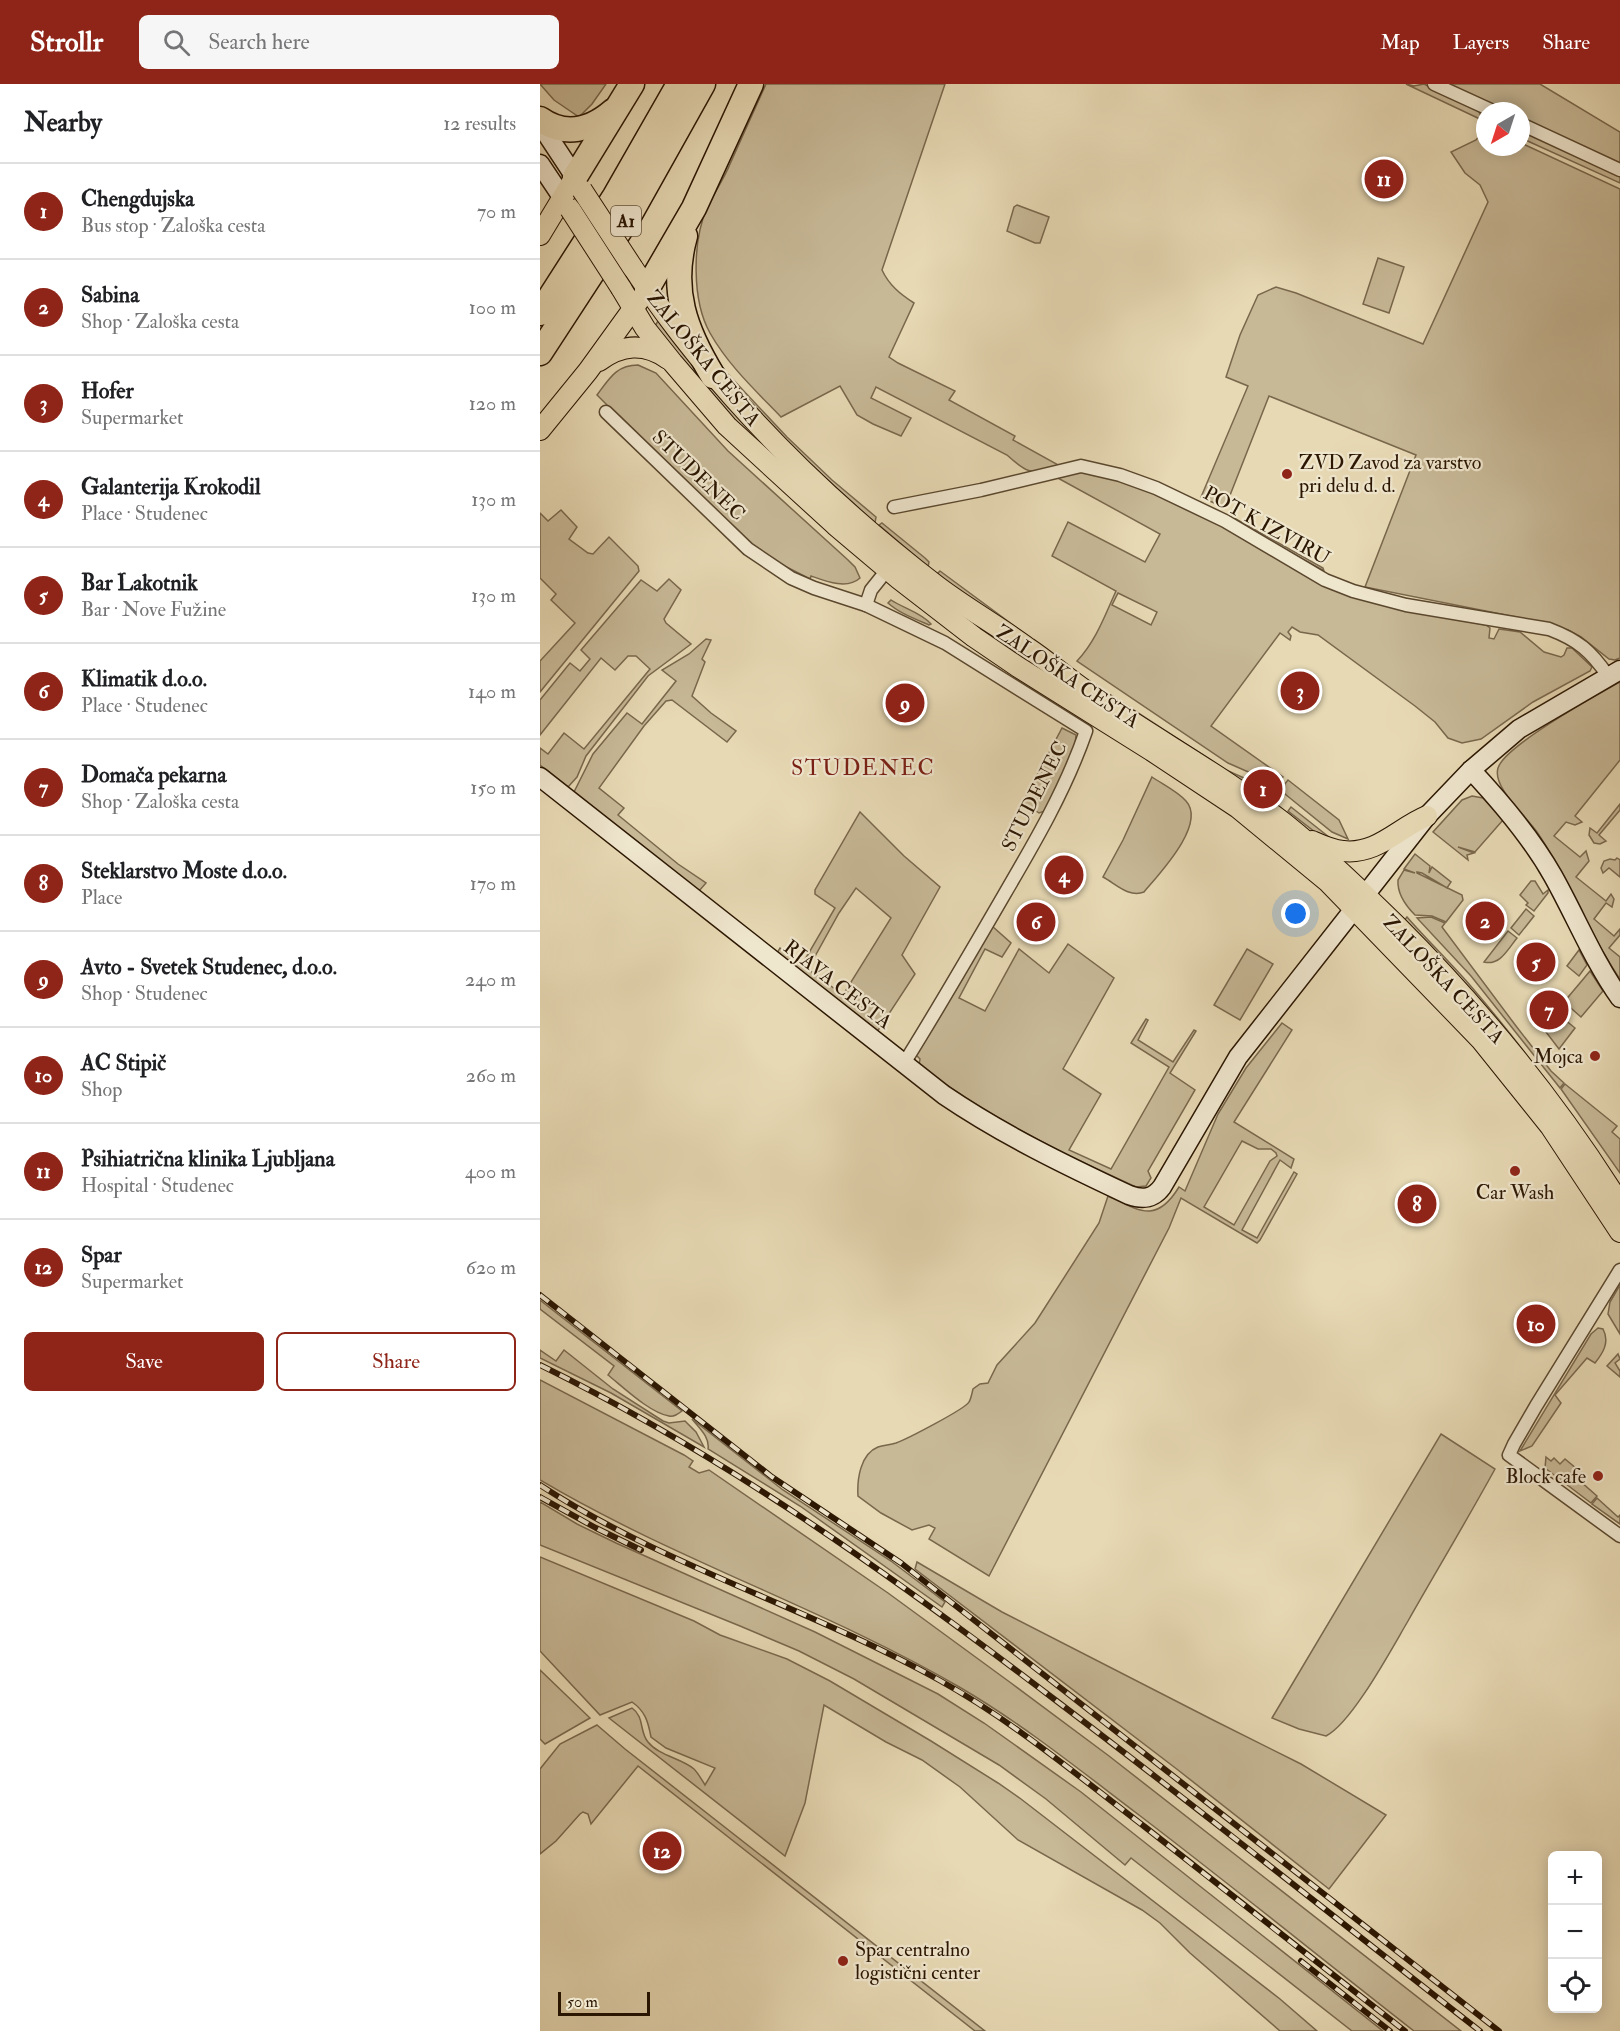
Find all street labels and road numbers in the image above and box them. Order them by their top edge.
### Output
road number: A1 [611,206,641,236]
street label: ZALOŠKA CESTA [641,285,767,432]
street label: STUDENEC [647,425,751,526]
street label: POT K IZVIRU [1199,480,1335,571]
street label: ZALOŠKA CESTA [991,618,1145,734]
street label: STUDENEC [996,737,1073,855]
street label: ZALOŠKA CESTA [1377,909,1511,1049]
street label: RJAVA CESTA [778,934,897,1035]

